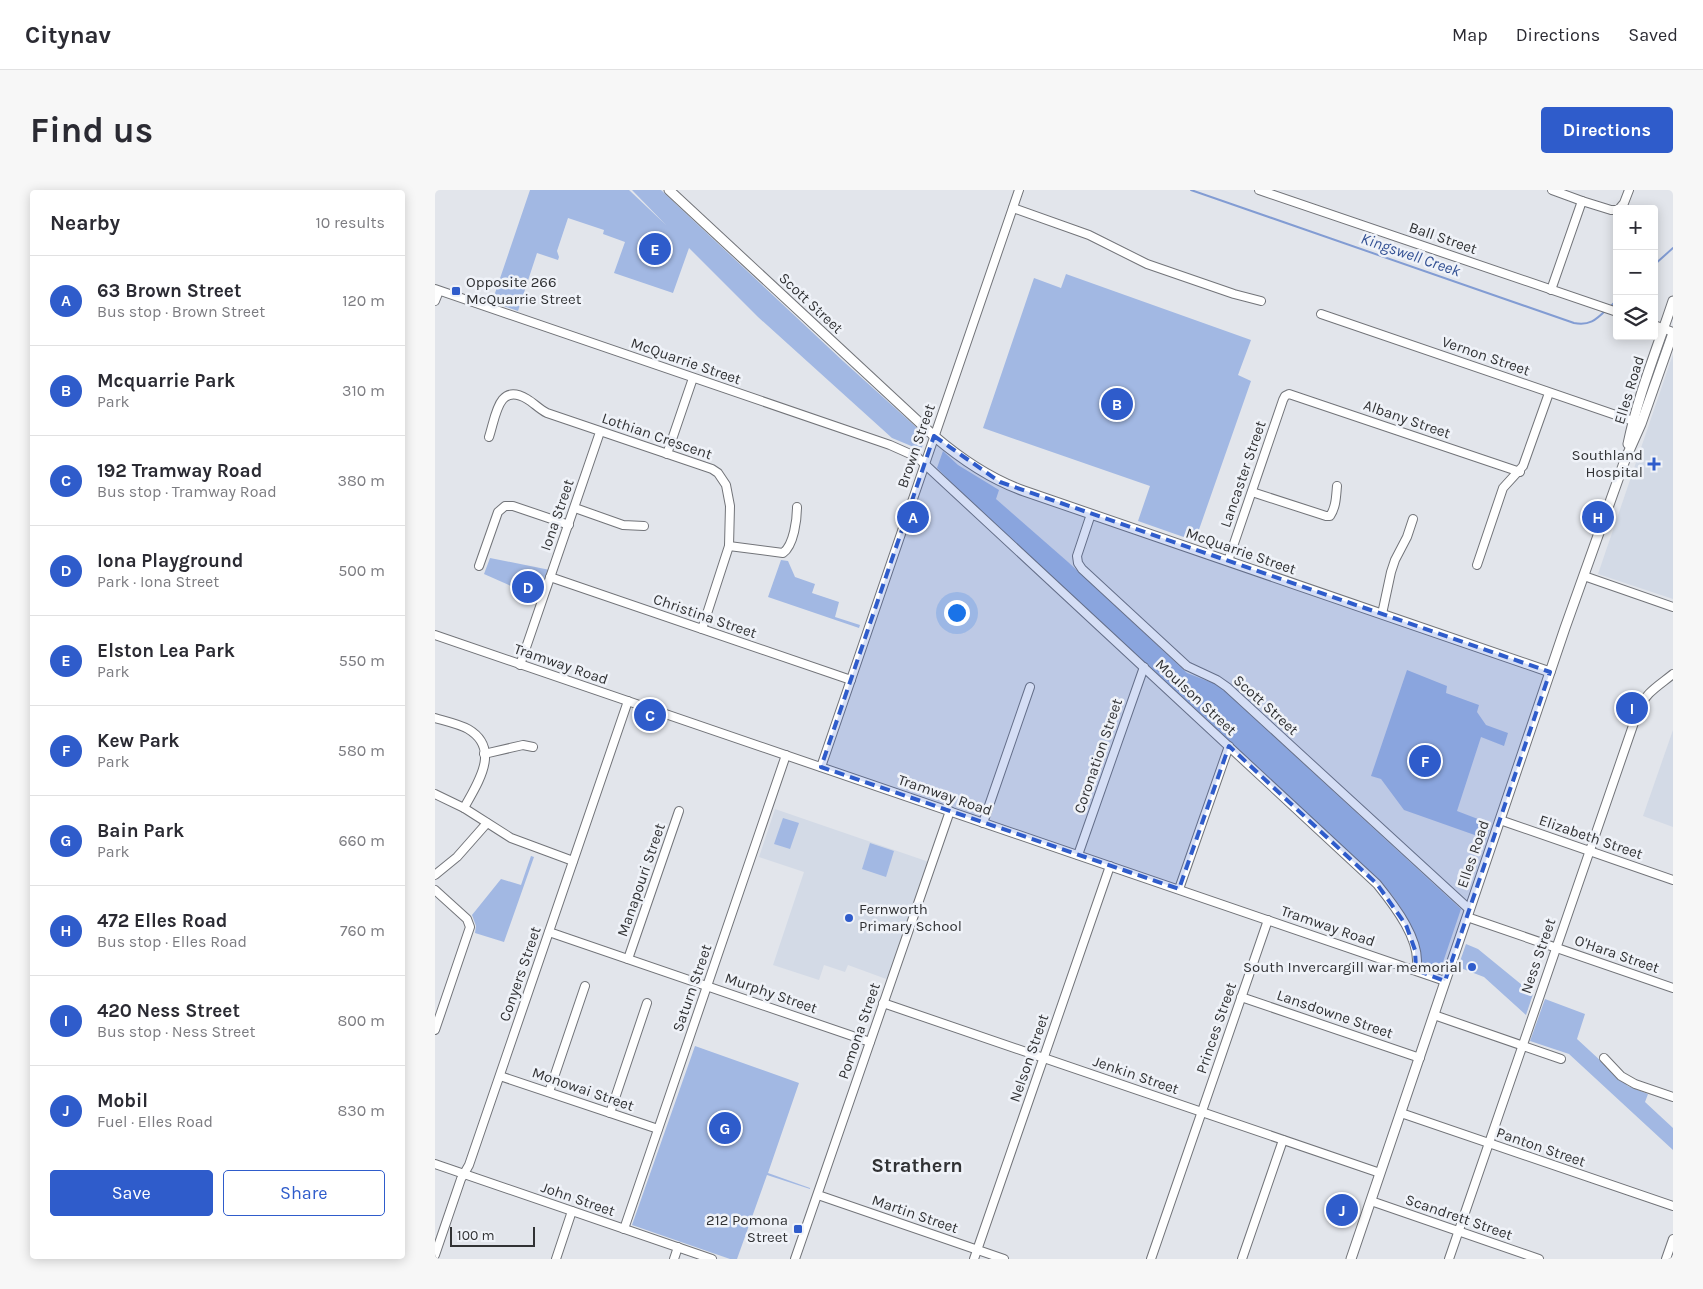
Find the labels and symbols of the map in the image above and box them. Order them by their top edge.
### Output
street label: Ball Street [1407,218,1480,258]
water label: Kingswell Creek [1359,229,1464,281]
pin: E [639,230,671,268]
street label: Scott Street [775,269,847,337]
place label: Opposite 266 McQuarrie Street [466,273,582,308]
marker: Opposite 266 McQuarrie Street [450,285,462,297]
street label: Vernon Street [1440,332,1533,380]
street label: McQuarrie Street [629,334,744,388]
street label: Elles Road [1610,354,1648,426]
pin: B [1101,385,1133,423]
street label: Albany Street [1361,396,1453,442]
street label: Brown Street [893,401,939,490]
street label: Lothian Crescent [599,409,715,463]
street label: Lancaster Street [1216,418,1270,530]
place label: Southland Hospital [1572,446,1643,481]
marker: Southland Hospital [1647,457,1661,471]
street label: Iona Street [536,477,578,553]
pin: A [897,498,929,536]
pin: H [1582,498,1614,536]
street label: McQuarrie Street [1184,524,1299,578]
pin: D [512,568,544,606]
street label: Christina Street [651,590,759,642]
your location [944,600,970,626]
street label: Tramway Road [512,639,610,689]
street label: Moulson Street [1152,655,1240,739]
street label: Scott Street [1230,671,1302,739]
pin: I [1616,689,1648,727]
pin: C [634,696,666,734]
street label: Coronation Street [1070,696,1126,816]
pin: F [1409,742,1441,780]
street label: Tramway Road [896,770,994,820]
street label: Elizabeth Street [1537,811,1646,863]
street label: Elles Road [1453,818,1493,890]
street label: Manapouri Street [613,820,669,939]
place label: Fernworth Primary School [859,900,962,935]
street label: Tramway Road [1279,901,1377,951]
marker: Fernworth Primary School [843,912,855,924]
street label: Ness Street [1517,916,1559,996]
street label: Conyers Street [495,924,545,1024]
street label: O'Hara Street [1572,931,1662,977]
street label: Saturn Street [669,942,715,1034]
place label: South Invercargill war memorial [1243,958,1462,976]
marker: South Invercargill war memorial [1466,961,1478,973]
street label: Murphy Street [722,969,820,1017]
street label: Pomona Street [834,980,884,1082]
street label: Princes Street [1192,980,1240,1076]
street label: Lansdowne Street [1275,986,1396,1042]
street label: Nelson Street [1006,1011,1053,1104]
street label: Jenkin Street [1091,1052,1182,1098]
street label: Monowai Street [530,1063,637,1115]
pin: G [709,1109,741,1147]
street label: Panton Street [1494,1123,1588,1171]
district label: Strathern [871,1154,963,1177]
street label: John Street [539,1178,618,1220]
street label: Scandrett Street [1403,1190,1515,1244]
street label: Martin Street [869,1191,961,1237]
pin: J [1326,1191,1358,1229]
place label: 212 Pomona Street [706,1211,788,1246]
marker: 212 Pomona Street [792,1223,804,1235]
scale bar [450,1224,535,1247]

